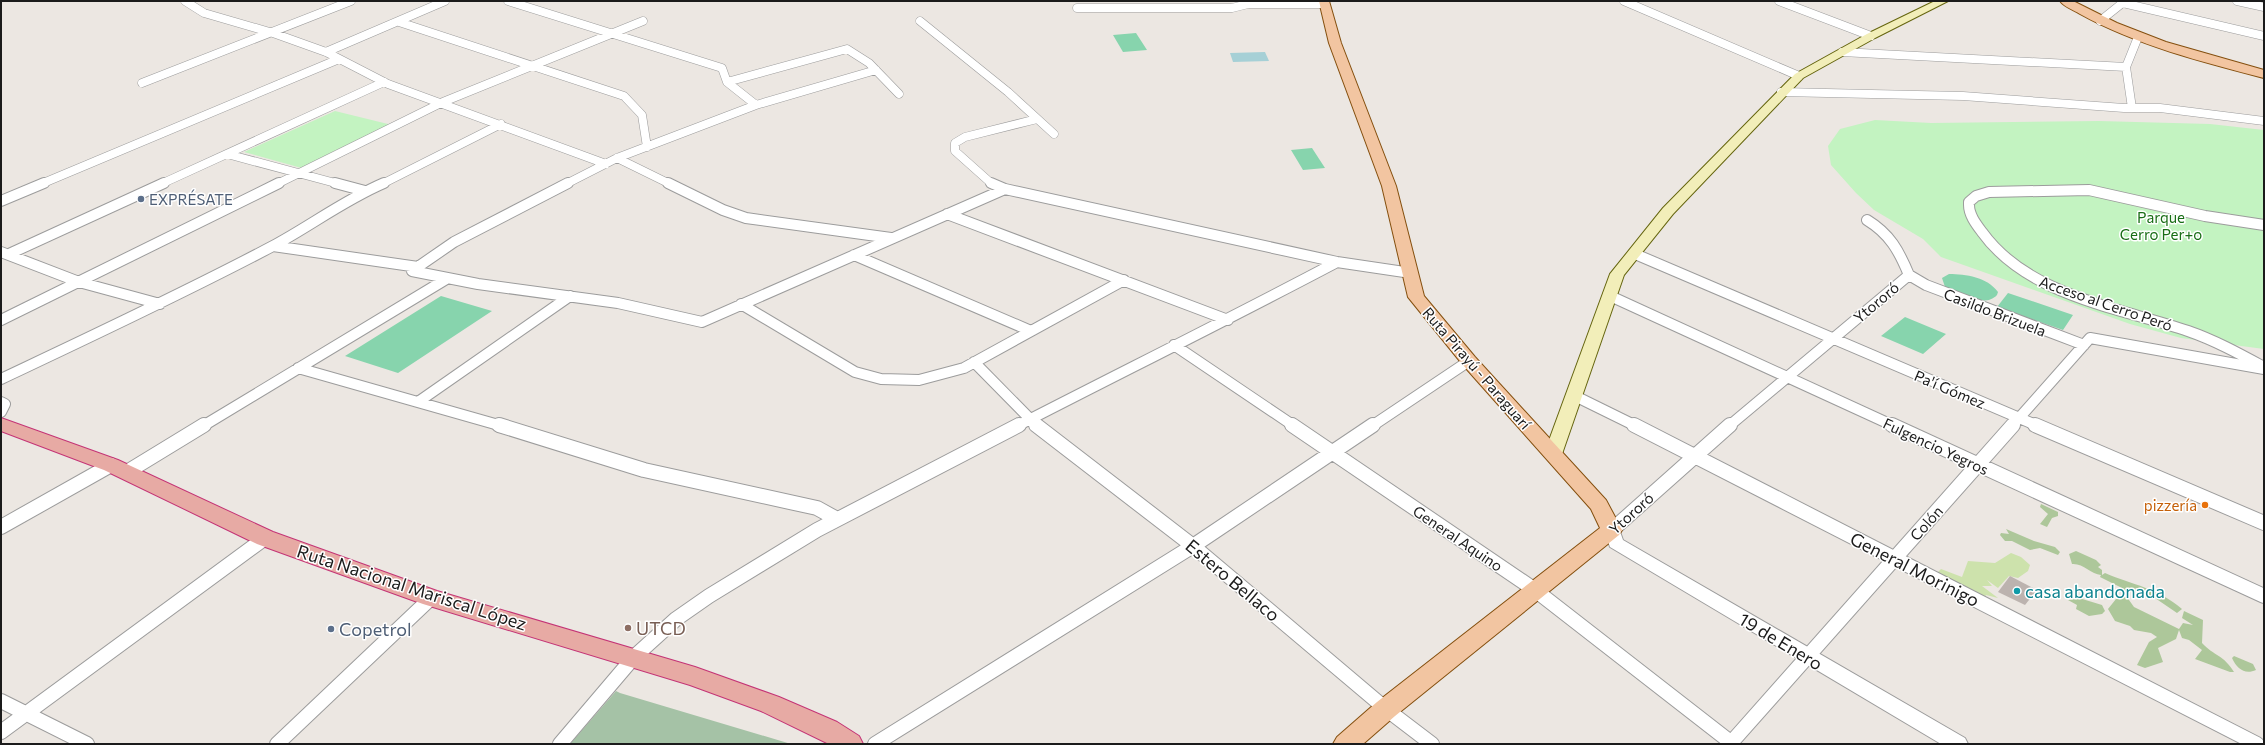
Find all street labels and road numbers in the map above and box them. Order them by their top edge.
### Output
street label: Acceso al Cerro Peró [2037,272,2175,334]
street label: Ytororó [1850,278,1902,326]
street label: Casildo Brizuela [1941,284,2049,340]
street label: Ruta Pirayú - Paraguarí [1419,303,1536,433]
street label: Pa'í Gómez [1912,366,1988,412]
street label: Fulgencio Yegros [1881,414,1992,478]
street label: Ytororó [1605,488,1657,538]
street label: General Aquino [1410,501,1506,575]
street label: Colón [1906,502,1946,544]
street label: General Morinigo [1847,527,1983,611]
street label: Estero Bellaco [1182,534,1284,626]
street label: Ruta Nacional Mariscal López [294,539,530,635]
street label: 19 de Enero [1735,607,1827,675]

